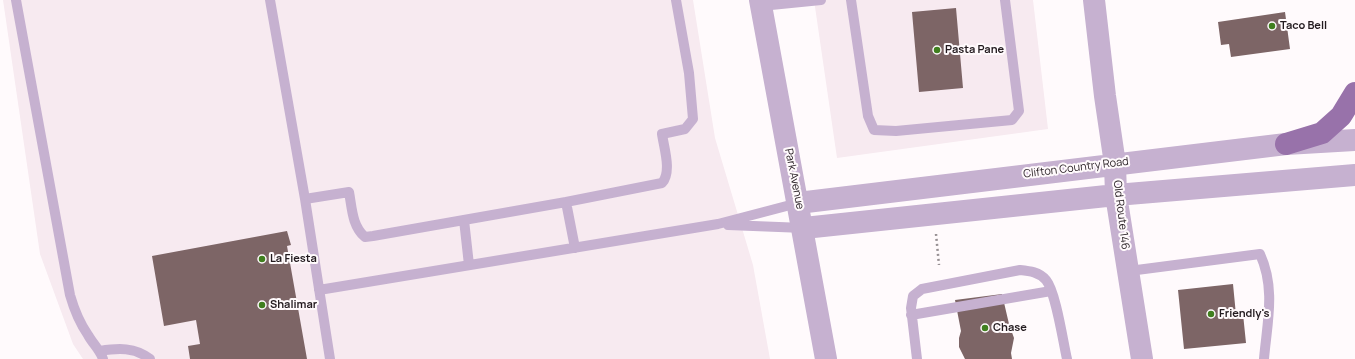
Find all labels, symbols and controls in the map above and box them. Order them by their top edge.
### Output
place label: Taco Bell [1280,19,1327,33]
marker: Taco Bell [1267,21,1277,31]
place label: Pasta Pane [945,43,1004,57]
marker: Pasta Pane [932,45,942,55]
street label: Park Avenue [782,147,806,211]
street label: Clifton Country Road [1023,155,1129,181]
street label: Old Route 146 [1110,180,1132,250]
place label: La Fiesta [270,252,317,266]
marker: La Fiesta [257,254,267,264]
place label: Shalimar [270,298,317,312]
marker: Shalimar [257,300,267,310]
place label: Friendly's [1219,307,1269,321]
marker: Friendly's [1206,309,1216,319]
place label: Chase [993,321,1027,335]
marker: Chase [980,323,990,333]

